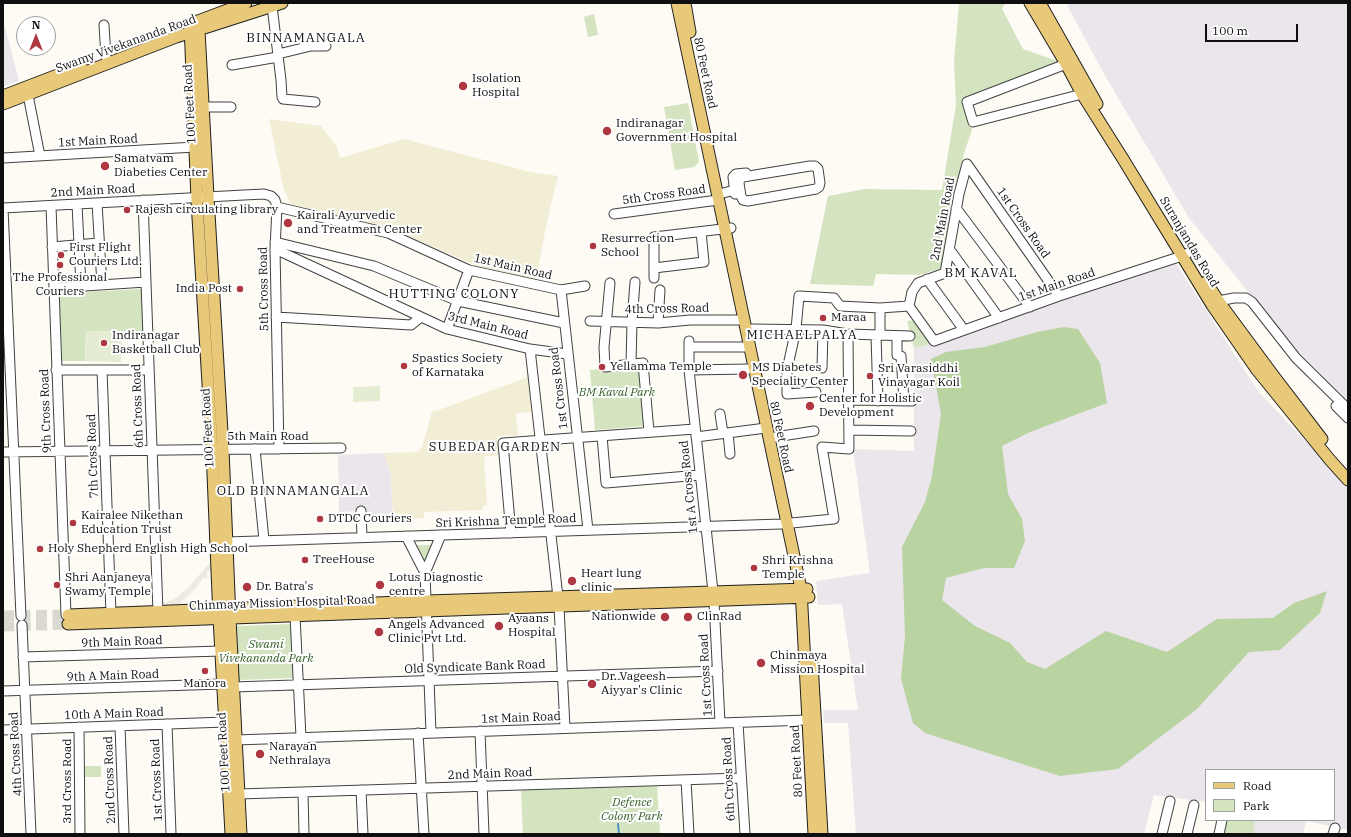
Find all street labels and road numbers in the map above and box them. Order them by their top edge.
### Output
street label: Swamy Vivekananda Road [54,12,198,76]
street label: 80 Feet Road [690,36,720,110]
street label: 100 Feet Road [181,64,199,144]
street label: 1st Main Road [58,132,138,150]
street label: 2nd Main Road [928,176,958,262]
street label: 2nd Main Road [50,182,136,200]
street label: 5th Cross Road [621,182,707,208]
street label: 1st Cross Road [993,185,1053,261]
street label: Suranjandas Road [1156,194,1222,290]
street label: 5th Cross Road [256,247,272,331]
street label: 1st Main Road [472,251,554,283]
street label: 1st Main Road [1017,265,1097,305]
street label: 4th Cross Road [625,301,709,317]
street label: 3rd Main Road [446,309,530,343]
street label: 1st Cross Road [547,346,571,430]
street label: 6th Cross Road [129,364,147,448]
street label: 9th Cross Road [37,369,55,453]
street label: 100 Feet Road [199,388,217,468]
street label: 80 Feet Road [766,400,796,474]
street label: 7th Cross Road [84,414,102,498]
street label: 5th Main Road [227,430,309,444]
street label: 1st A Cross Road [677,440,701,534]
street label: Sri Krishna Temple Road [435,511,577,531]
street label: Chinmaya Mission Hospital Road [189,593,375,613]
street label: 9th Main Road [81,633,163,651]
street label: 1st Cross Road [697,633,715,717]
street label: Old Syndicate Bank Road [404,657,546,677]
street label: 9th A Main Road [66,667,160,685]
street label: 10th A Main Road [64,705,164,723]
street label: 1st Main Road [481,709,561,727]
street label: 4th Cross Road [7,711,25,797]
street label: 100 Feet Road [215,712,233,792]
street label: 80 Feet Road [788,724,806,798]
street label: 2nd Cross Road [101,736,119,824]
street label: 6th Cross Road [720,736,738,822]
street label: 3rd Cross Road [61,738,75,824]
street label: 1st Cross Road [148,738,166,822]
street label: 2nd Main Road [447,765,533,783]

